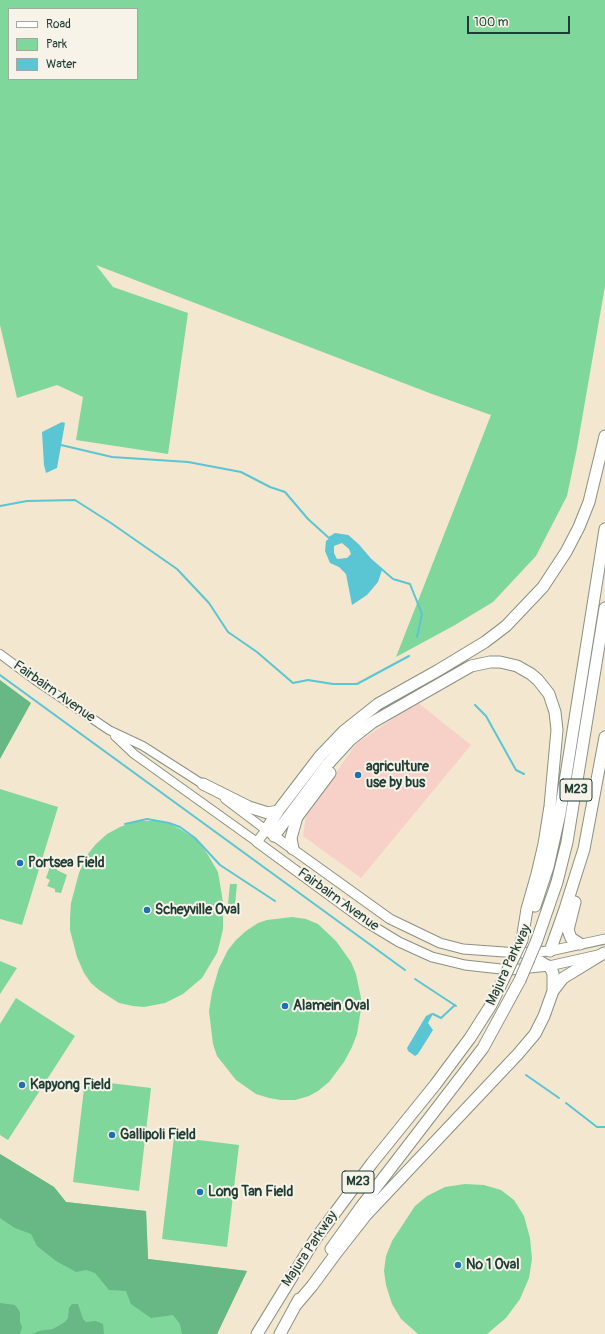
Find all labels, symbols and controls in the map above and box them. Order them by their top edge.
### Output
legend [8,8,138,80]
scale bar [469,8,572,34]
text: 100 m [474,15,508,30]
text: Road [46,17,71,32]
text: Park [46,37,67,52]
text: Water [46,57,77,72]
street label: Fairbairn Avenue [10,657,98,727]
place label: agriculture use by bus [366,759,429,792]
marker: agriculture use by bus [353,770,363,780]
road number: M23 [560,779,592,801]
place label: Portsea Field [28,855,105,871]
marker: Portsea Field [15,858,25,868]
street label: Fairbairn Avenue [294,865,382,935]
place label: Scheyville Oval [155,902,240,918]
marker: Scheyville Oval [142,905,152,915]
street label: Majura Parkway [483,922,535,1008]
place label: Alamein Oval [293,998,370,1014]
marker: Alamein Oval [280,1001,290,1011]
place label: Kapyong Field [30,1077,111,1093]
marker: Kapyong Field [17,1080,27,1090]
place label: Gallipoli Field [120,1127,196,1143]
marker: Gallipoli Field [107,1130,117,1140]
road number: M23 [342,1171,374,1193]
place label: Long Tan Field [208,1184,293,1200]
marker: Long Tan Field [195,1187,205,1197]
street label: Majura Parkway [279,1208,341,1290]
place label: No 1 Oval [466,1257,520,1273]
marker: No 1 Oval [453,1260,463,1270]

